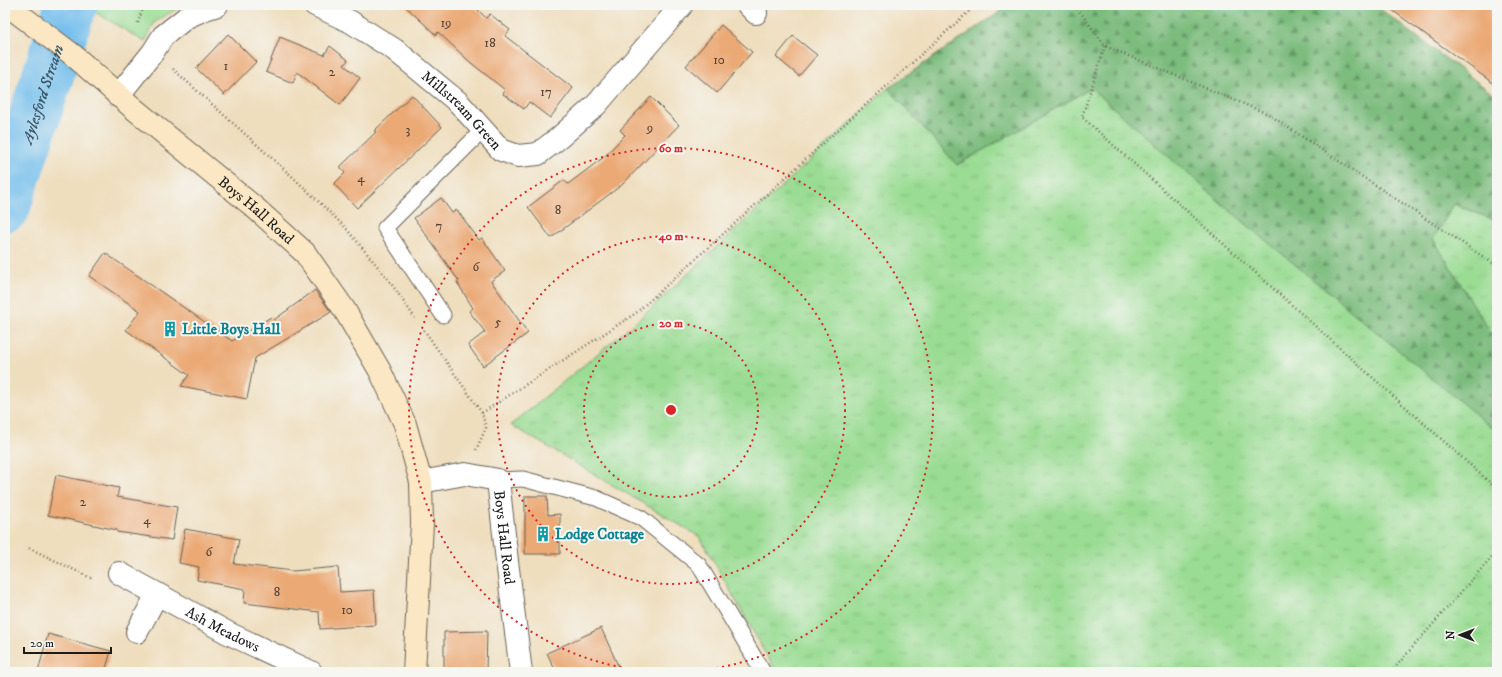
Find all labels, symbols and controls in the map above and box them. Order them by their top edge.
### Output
house number: 19 [440,15,452,31]
house number: 18 [484,35,496,51]
water label: Aylesford Stream [17,42,68,148]
house number: 10 [713,52,725,68]
house number: 1 [224,58,229,74]
house number: 2 [329,64,336,80]
street label: Millstream Green [417,67,506,154]
house number: 17 [540,84,552,100]
house number: 9 [646,120,653,136]
house number: 3 [406,122,411,138]
text: 60 m [659,141,683,156]
house number: 4 [357,170,365,186]
street label: Boys Hall Road [214,172,298,249]
house number: 8 [555,202,561,218]
house number: 7 [436,218,443,234]
text: 40 m [658,229,683,244]
house number: 6 [473,259,481,275]
house number: 5 [495,314,502,330]
text: 20 m [659,316,683,331]
building icon: Little Boys Hall [161,320,179,338]
place label: Little Boys Hall [182,320,281,339]
centre of rings [664,403,678,417]
street label: Boys Hall Road [489,489,519,586]
house number: 2 [80,494,87,510]
house number: 4 [143,512,151,528]
building icon: Lodge Cottage [534,525,552,543]
place label: Lodge Cottage [555,525,645,544]
house number: 6 [206,544,214,560]
house number: 8 [274,584,280,600]
street label: Ash Meadows [182,602,263,657]
house number: 10 [341,602,353,618]
north arrow [1440,615,1480,655]
scale bar [24,629,111,655]
text: N [1444,630,1458,640]
text: 20 m [30,636,54,651]

